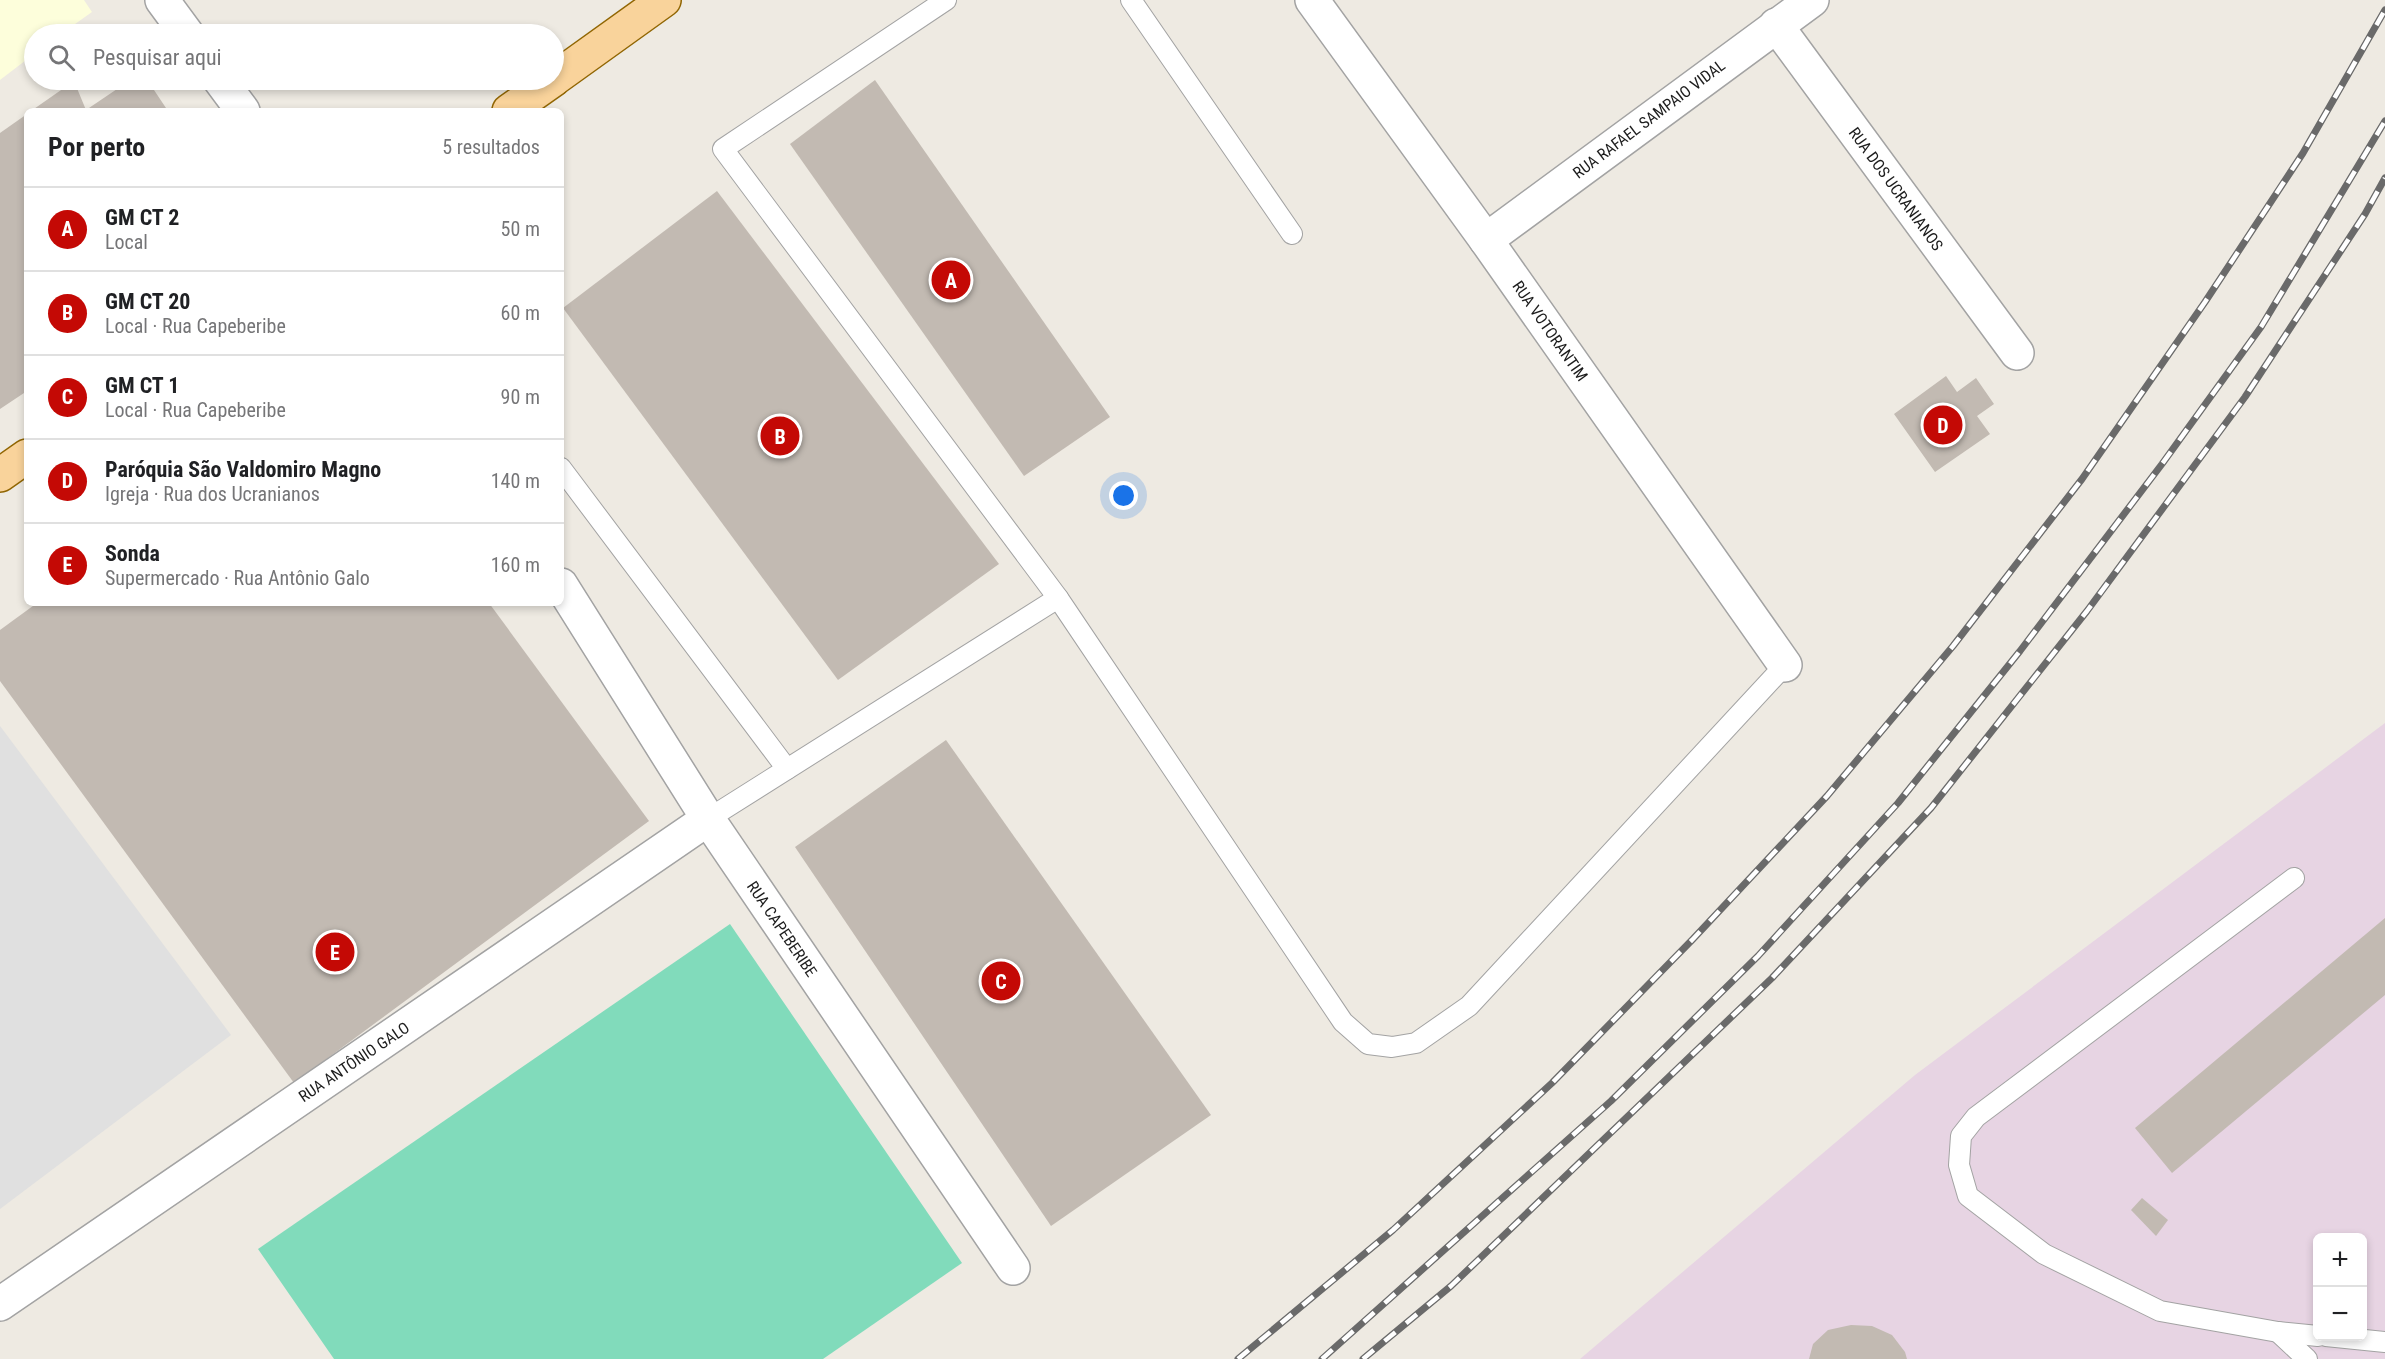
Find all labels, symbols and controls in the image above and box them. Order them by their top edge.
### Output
search box [24,24,564,90]
icon: search [45,41,78,74]
text: Pesquisar aqui [93,45,222,70]
street label: RUA RAFAEL SAMPAIO VIDAL [1569,55,1729,182]
street label: RUA DOS UCRANIANOS [1845,124,1947,254]
text: Por perto [48,132,145,162]
text: 5 resultados [442,135,540,159]
text: GM CT 2 [105,205,179,230]
text: A [62,217,73,241]
text: 50 m [501,217,540,241]
text: Local [105,230,148,254]
pin: A [932,258,970,302]
street label: RUA VOTORANTIM [1508,277,1592,385]
text: GM CT 20 [105,289,190,314]
text: B [62,301,73,325]
text: 60 m [501,301,540,325]
text: Local · Rua Capeberibe [105,314,286,338]
text: GM CT 1 [105,373,179,398]
text: C [62,385,73,409]
text: 90 m [501,385,540,409]
text: Local · Rua Capeberibe [105,398,286,422]
pin: D [1924,402,1962,448]
pin: B [760,414,800,458]
text: Paróquia São Valdomiro Magno [105,457,381,482]
text: D [62,469,73,493]
text: 140 m [491,469,540,493]
your location [1109,481,1138,510]
text: Igreja · Rua dos Ucranianos [105,482,320,506]
text: Sonda [105,541,160,566]
text: E [63,553,72,577]
text: 160 m [491,553,540,577]
text: Supermercado · Rua Antônio Galo [105,566,370,590]
street label: RUA CAPEBERIBE [743,878,821,980]
pin: E [316,930,354,974]
pin: C [982,958,1020,1004]
street label: RUA ANTÔNIO GALO [294,1017,413,1106]
map controls [2313,1233,2367,1341]
button: + [2313,1233,2367,1287]
button: − [2313,1287,2367,1341]

